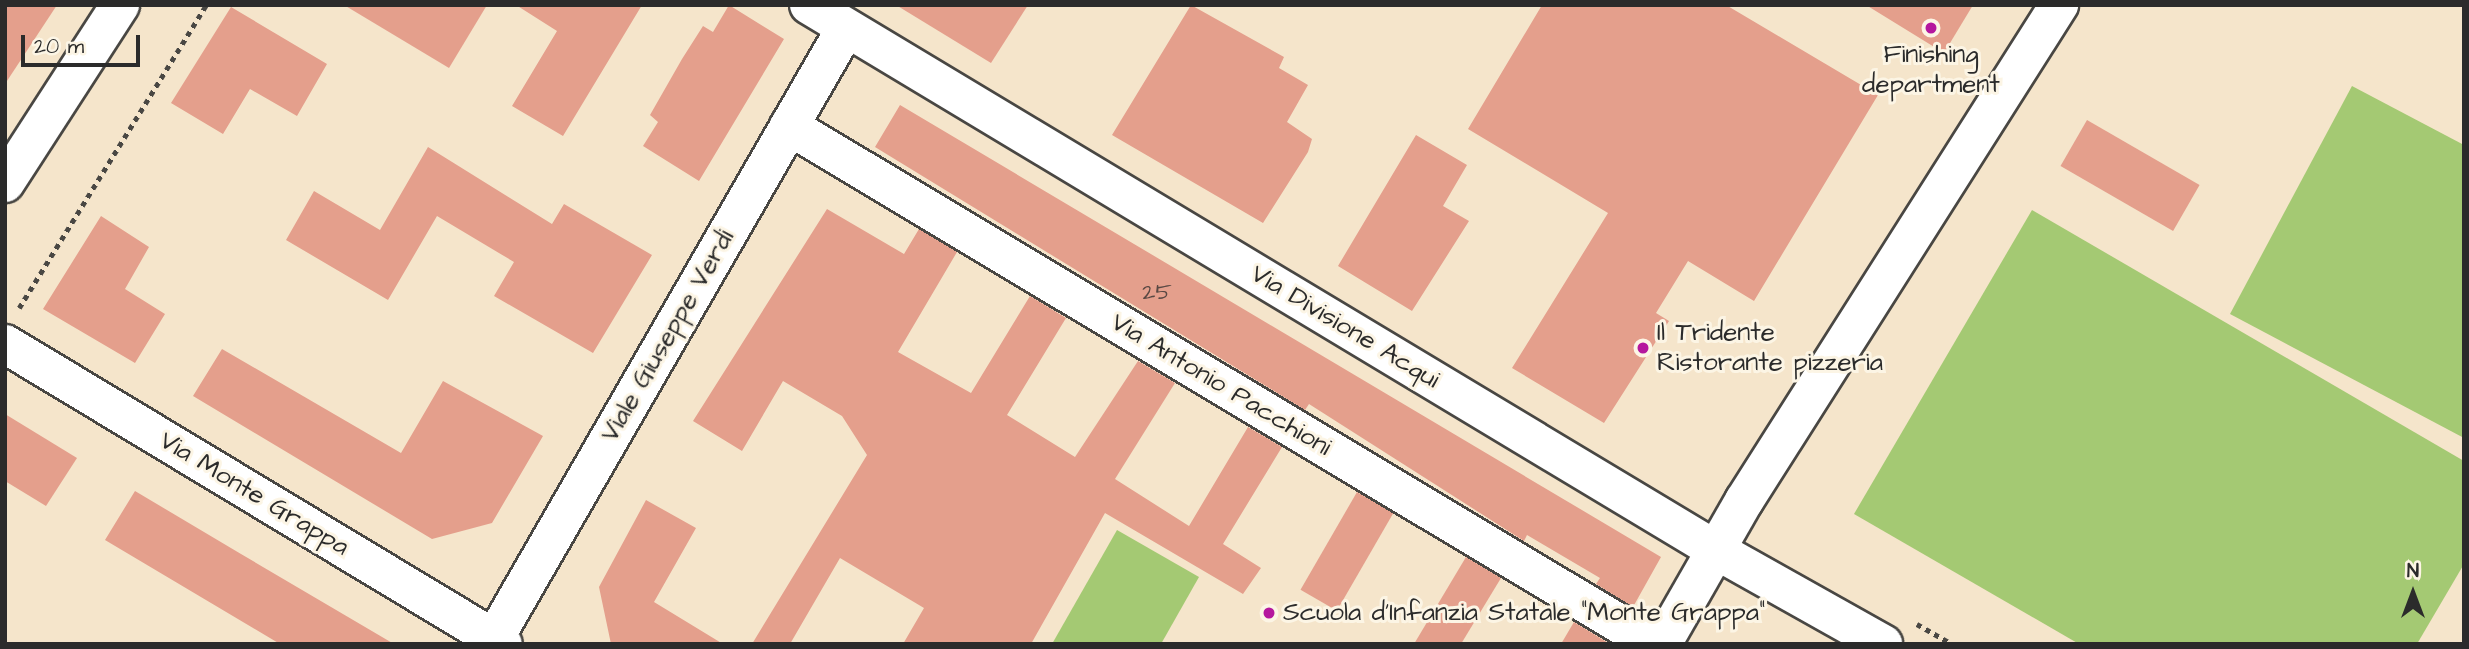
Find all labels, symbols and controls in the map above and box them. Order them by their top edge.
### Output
marker: Finishing department [1923,20,1939,36]
scale bar [24,21,144,65]
text: 20 m [34,32,84,61]
place label: Finishing department [1862,39,2000,100]
street label: Viale Giuseppe Verdi [595,224,741,448]
street label: Via Divisione Acqui [1245,258,1445,396]
house number: 25 [1142,278,1172,306]
street label: Via Antonio Pacchioni [1105,307,1337,463]
place label: Il Tridente Ristorante pizzeria [1657,317,1883,378]
marker: Il Tridente Ristorante pizzeria [1635,340,1651,356]
street label: Via Monte Grappa [154,425,354,563]
north arrow [2378,558,2448,628]
text: N [2407,558,2419,585]
place label: Scuola d'Infanzia Statale "Monte Grappa" [1283,597,1765,629]
marker: Scuola d'Infanzia Statale "Monte Grappa" [1261,605,1277,621]

